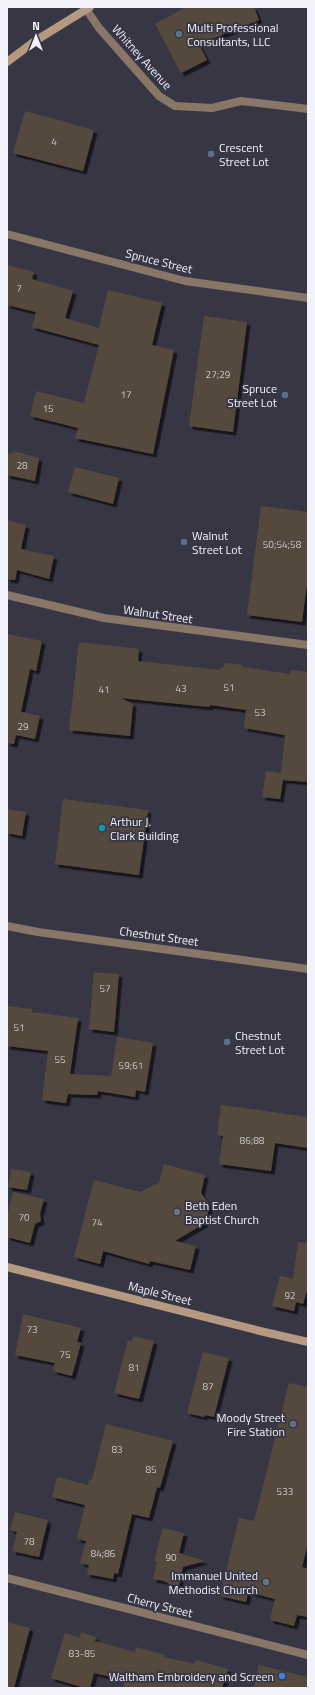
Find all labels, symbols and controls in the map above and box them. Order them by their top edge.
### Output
north arrow [16,16,56,56]
text: N [32,18,40,34]
place label: Multi Professional Consultants, LLC [187,18,278,51]
street label: Whitney Avenue [107,20,177,94]
marker: Multi Professional Consultants, LLC [174,29,184,39]
house number: 4 [51,134,57,149]
place label: Crescent Street Lot [219,138,270,171]
marker: Crescent Street Lot [206,149,216,159]
street label: Spruce Street [124,244,195,279]
house number: 7 [16,281,22,296]
house number: 27;29 [206,367,231,382]
place label: Spruce Street Lot [227,379,278,412]
house number: 17 [120,387,132,402]
marker: Spruce Street Lot [280,390,290,400]
house number: 15 [42,401,54,416]
house number: 28 [16,458,28,473]
place label: Walnut Street Lot [192,526,243,559]
marker: Walnut Street Lot [179,537,189,547]
house number: 50;54;58 [263,537,302,552]
street label: Walnut Street [122,600,195,628]
house number: 51 [223,680,235,695]
house number: 43 [175,681,187,696]
house number: 41 [98,682,110,697]
house number: 53 [254,705,266,720]
house number: 29 [17,719,29,734]
place label: Arthur J. Clark Building [110,812,179,845]
marker: Arthur J. Clark Building [97,823,107,833]
street label: Chestnut Street [118,921,200,951]
house number: 57 [99,981,111,996]
house number: 51 [13,1020,25,1035]
place label: Chestnut Street Lot [235,1026,286,1059]
marker: Chestnut Street Lot [222,1037,232,1047]
house number: 55 [54,1052,66,1067]
house number: 59;61 [119,1058,143,1073]
house number: 86;88 [240,1133,265,1148]
place label: Beth Eden Baptist Church [185,1196,259,1229]
marker: Beth Eden Baptist Church [172,1207,182,1217]
house number: 70 [18,1210,30,1225]
house number: 74 [91,1215,103,1230]
street label: Maple Street [126,1276,195,1310]
house number: 92 [284,1288,296,1303]
house number: 73 [26,1322,38,1337]
house number: 75 [59,1347,71,1362]
house number: 81 [128,1360,140,1375]
house number: 87 [202,1379,214,1394]
place label: Moody Street Fire Station [217,1408,286,1441]
marker: Moody Street Fire Station [288,1419,298,1429]
house number: 83 [111,1442,123,1457]
house number: 85 [145,1462,157,1477]
house number: 533 [277,1484,293,1499]
house number: 78 [23,1534,35,1549]
house number: 84;86 [91,1546,116,1561]
house number: 90 [165,1550,177,1565]
place label: Immanuel United Methodist Church [169,1566,258,1599]
marker: Immanuel United Methodist Church [261,1577,271,1587]
street label: Cherry Street [125,1588,195,1622]
house number: 83-85 [69,1646,96,1661]
place label: Waltham Embroidery and Screen [109,1667,274,1686]
marker: Waltham Embroidery and Screen [277,1671,287,1681]

